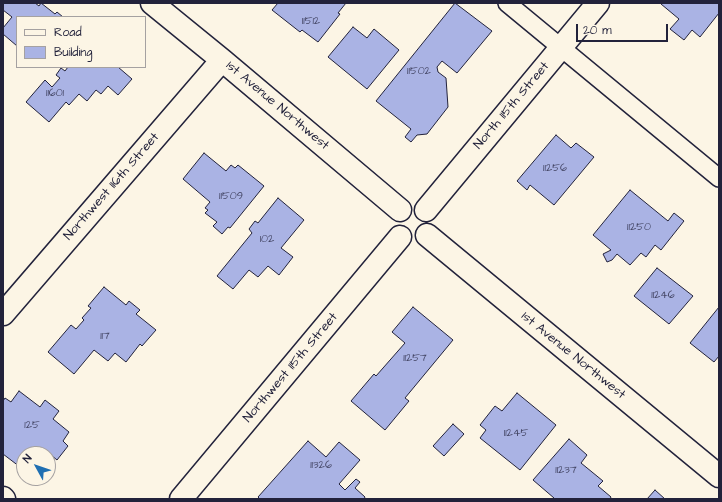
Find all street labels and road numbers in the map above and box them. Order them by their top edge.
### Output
street label: 1st Avenue Northwest [222,58,332,154]
street label: North 115th Street [471,59,553,153]
street label: Northwest 116th Street [61,130,163,244]
street label: 1st Avenue Northwest [518,309,628,403]
street label: Northwest 115th Street [241,310,341,426]

